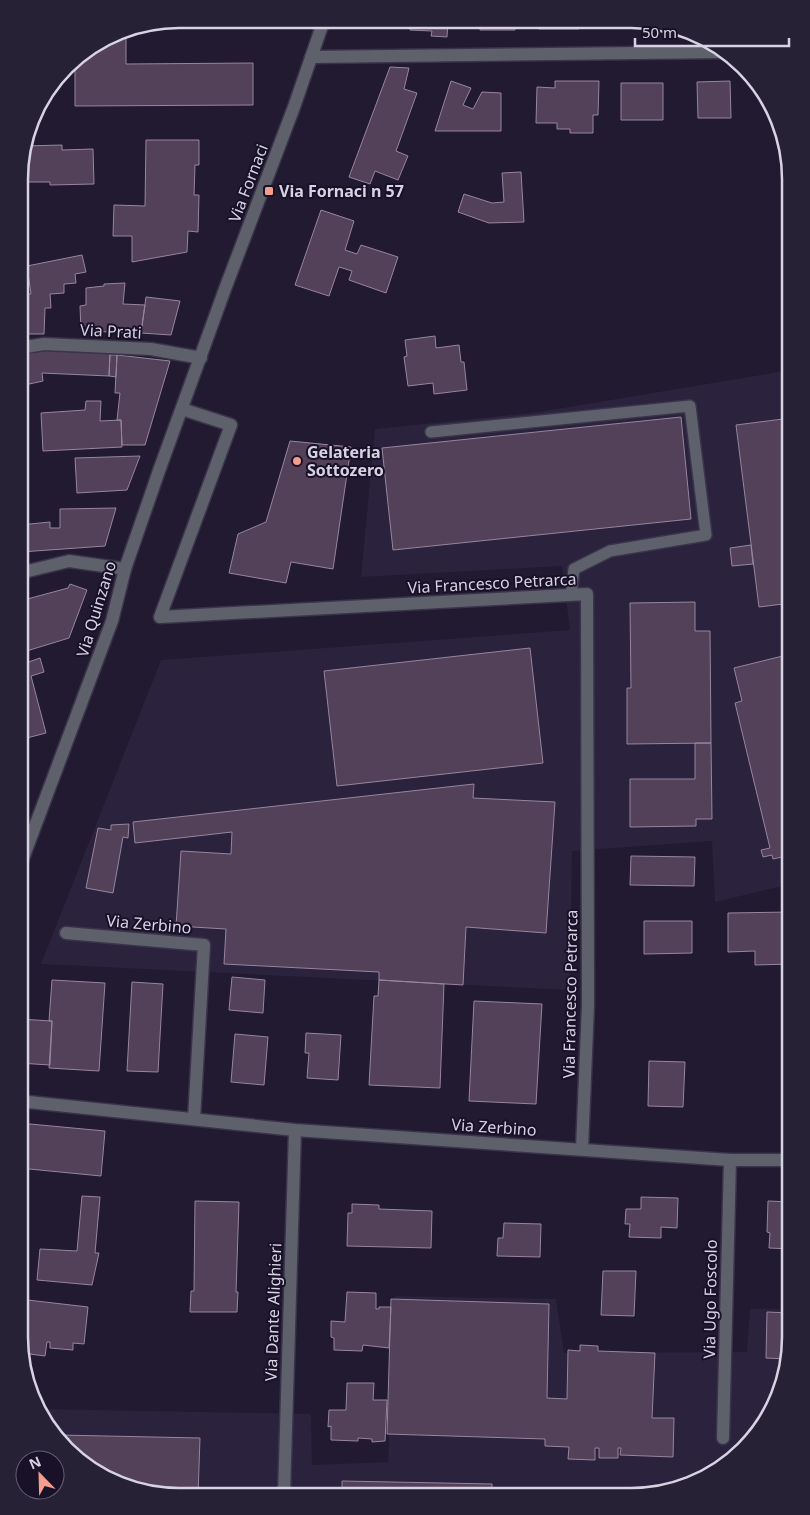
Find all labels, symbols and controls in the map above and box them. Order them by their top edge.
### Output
scale bar [635,15,789,47]
text: 50 m [642,22,677,42]
street label: Via Fornaci [223,141,273,225]
place label: Via Fornaci n 57 [279,180,404,202]
marker: Via Fornaci n 57 [263,185,275,197]
street label: Via Prati [80,318,142,344]
place label: Gelateria Sottozero [307,441,384,481]
marker: Gelateria Sottozero [291,455,303,467]
street label: Via Quinzano [71,558,121,660]
street label: Via Francesco Petrarca [407,568,577,598]
street label: Via Zerbino [106,909,192,939]
street label: Via Francesco Petrarca [558,909,582,1079]
street label: Via Zerbino [451,1113,537,1141]
street label: Via Ugo Foscolo [698,1239,722,1359]
street label: Via Dante Alighieri [260,1242,286,1382]
north arrow [15,1450,65,1500]
text: N [26,1452,44,1474]

